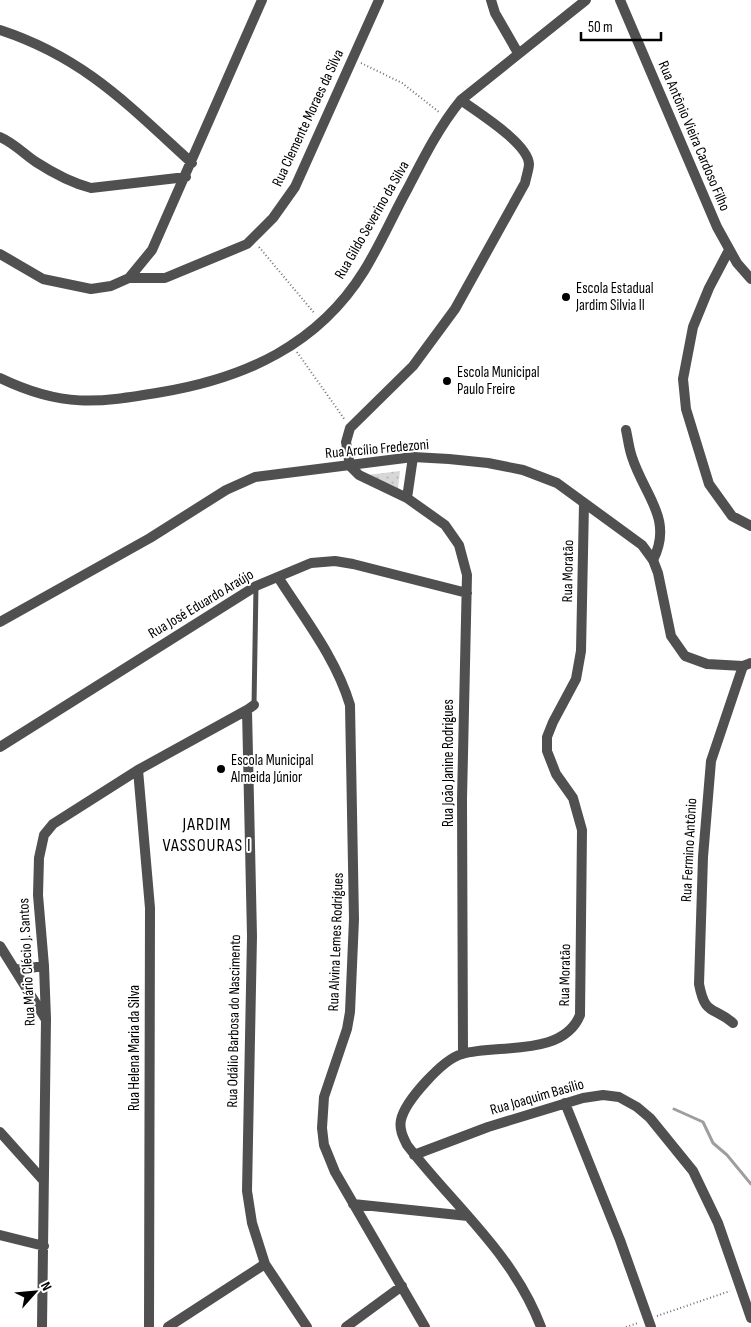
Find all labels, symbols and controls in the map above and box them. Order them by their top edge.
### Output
scale bar [581,10,661,42]
text: 50 m [588,18,613,37]
street label: Rua Clemente Moraes da Silva [268,46,348,190]
street label: Rua Antônio Vieira Cardoso Filho [654,58,734,214]
street label: Rua Gildo Severino da Silva [330,157,414,282]
place label: Escola Estadual Jardim Silvia II [575,279,654,315]
marker: Escola Estadual Jardim Silvia II [560,291,572,303]
place label: Escola Municipal Paulo Freire [457,363,540,399]
marker: Escola Municipal Paulo Freire [441,375,453,387]
street label: Rua Arcílio Fredezoni [324,435,430,463]
street label: Rua Moratão [558,539,578,603]
street label: Rua José Eduardo Araújo [145,565,257,643]
street label: Rua João Janine Rodrigues [439,699,458,827]
place label: Escola Municipal Almeida Júnior [230,751,314,787]
marker: Escola Municipal Almeida Júnior [215,763,227,775]
street label: Rua Fermino Antônio [677,798,701,902]
district label: JARDIM VASSOURAS I [162,814,252,856]
street label: Rua Alvina Lemes Rodrigues [324,872,348,1012]
street label: Rua Mário Clécio J. Santos [14,898,40,1026]
street label: Rua Odálio Barbosa do Nascimento [223,934,245,1108]
street label: Rua Moratão [555,943,575,1007]
street label: Rua Helena Maria da Silva [125,985,144,1111]
street label: Rua Joaquim Basílio [488,1075,586,1119]
north arrow [10,1267,60,1317]
text: N [37,1279,55,1294]

